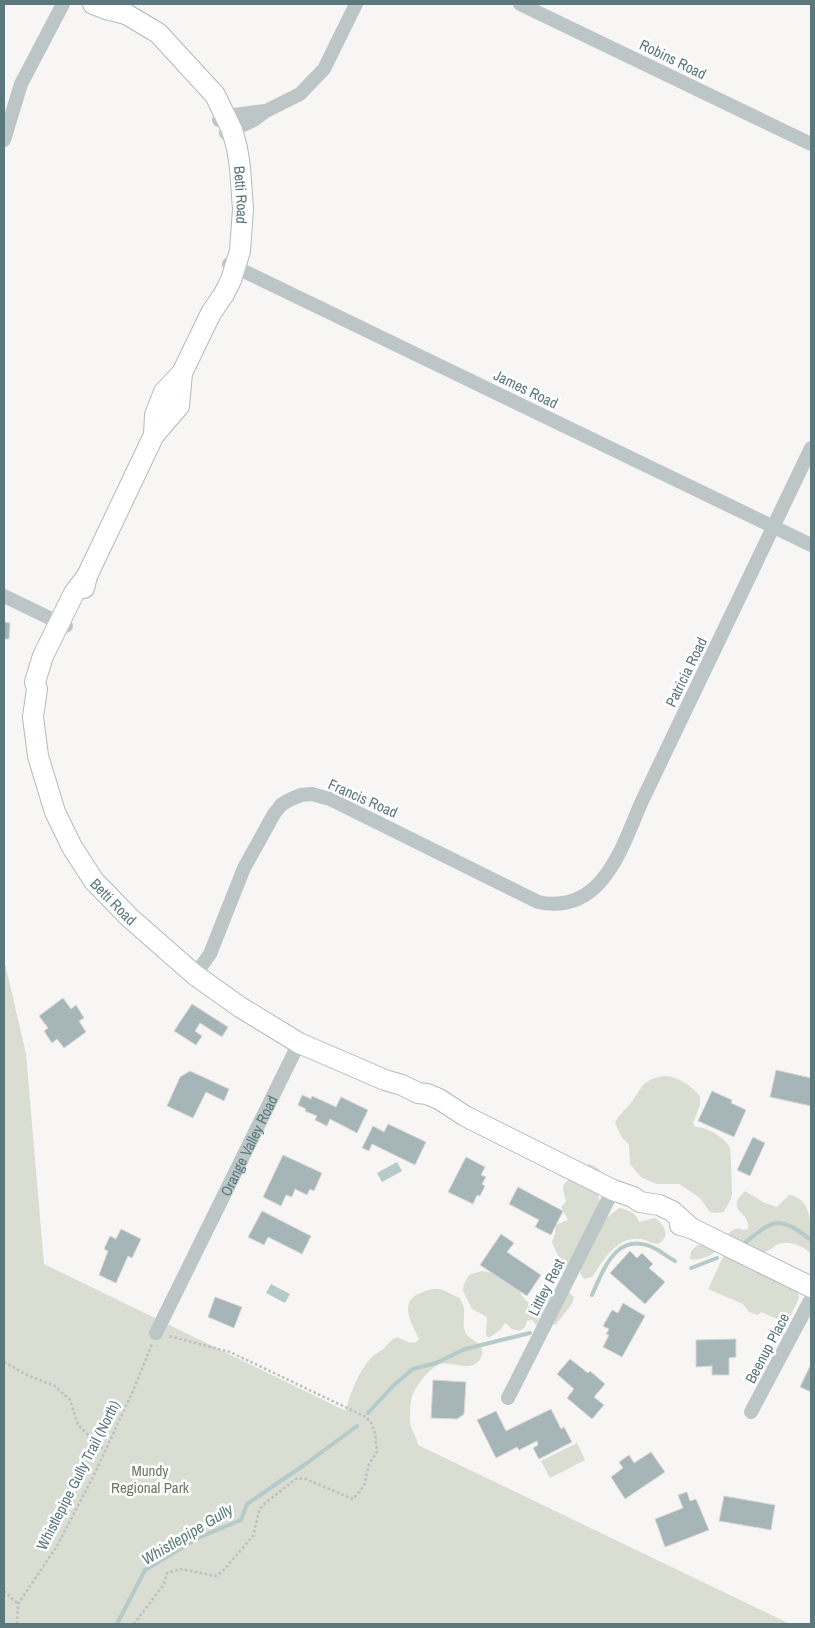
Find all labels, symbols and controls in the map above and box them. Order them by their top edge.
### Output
street label: Robins Road [636,34,710,84]
street label: Betti Road [229,165,254,225]
street label: James Road [490,364,562,414]
street label: Patricia Road [660,634,712,710]
street label: Francis Road [325,773,401,823]
street label: Betti Road [86,873,141,930]
street label: Orange Valley Road [215,1092,282,1200]
street label: Littley Rest [523,1254,570,1319]
street label: Beenup Place [740,1309,794,1387]
street label: Whistlepipe Gully Trail (North) [31,1397,125,1553]
park label: Mundy Regional Park [111,1460,190,1498]
water label: Whistlepipe Gully [137,1497,238,1570]

